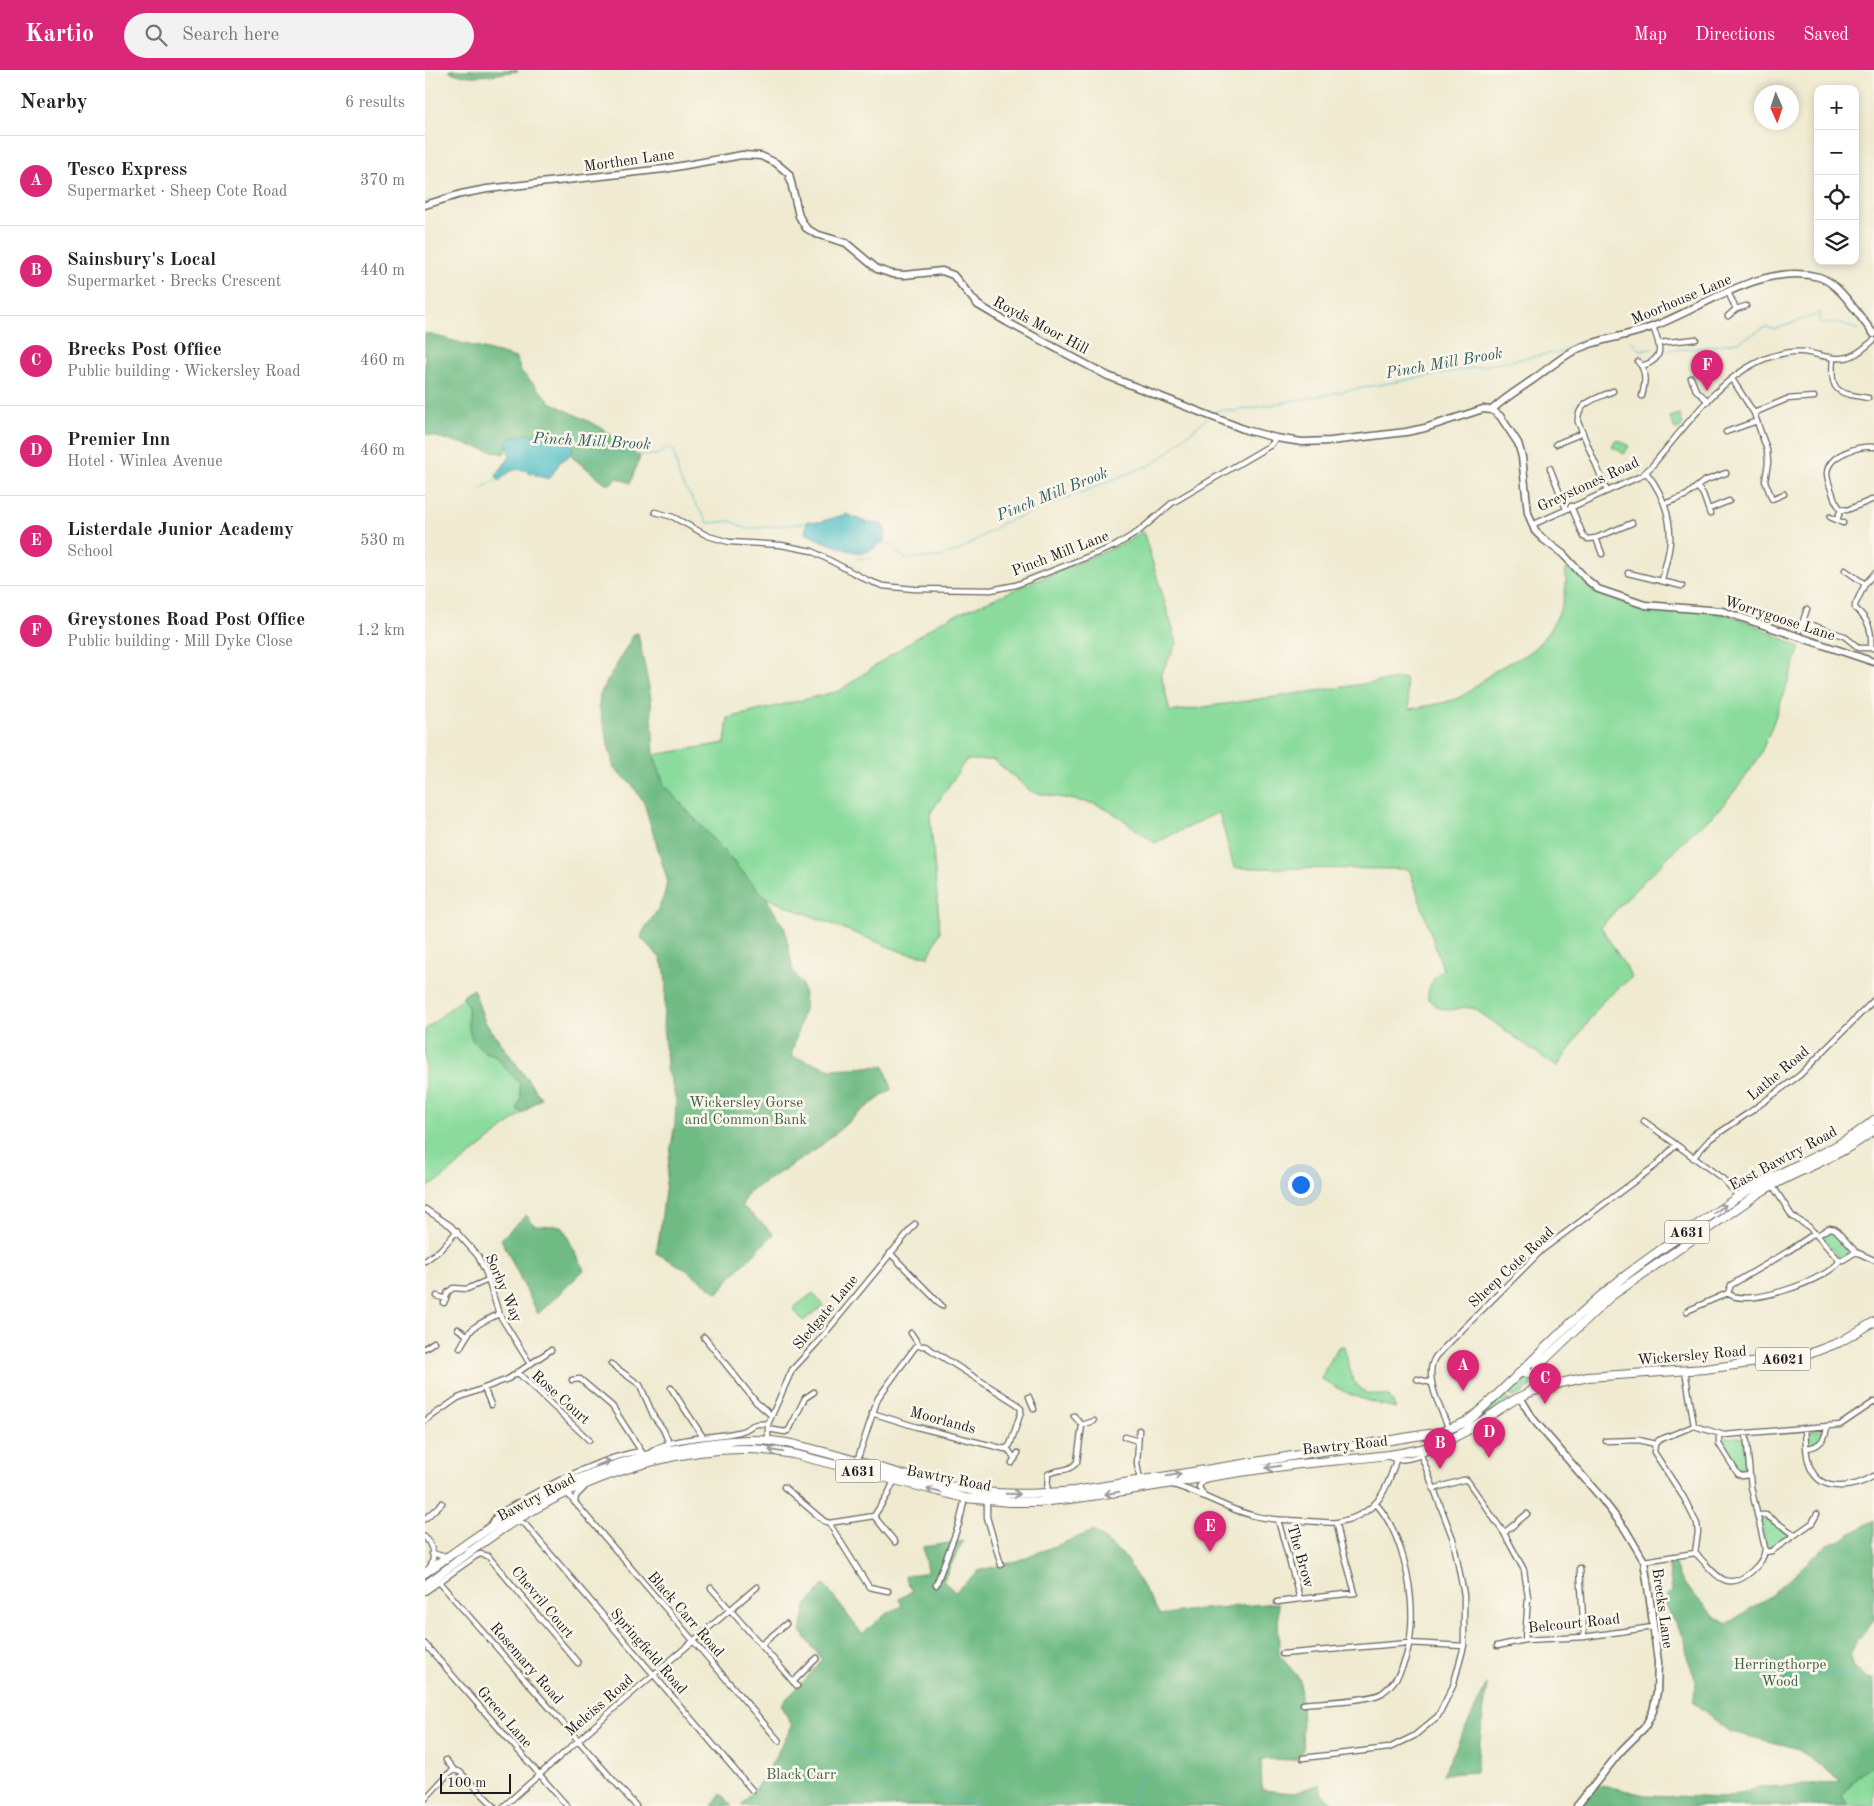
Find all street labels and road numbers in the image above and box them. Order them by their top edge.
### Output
street label: Morthen Lane [583,148,676,175]
street label: Moorhouse Lane [1629,272,1734,328]
street label: Royds Moor Hill [990,295,1090,358]
street label: Greystones Road [1536,455,1642,515]
street label: Pinch Mill Lane [1010,529,1111,580]
street label: Worrygoose Lane [1722,594,1837,644]
street label: Lathe Road [1745,1044,1813,1104]
street label: East Bawtry Road [1727,1125,1840,1194]
road number: A631 [1665,1220,1709,1244]
street label: Sheep Cote Road [1467,1225,1558,1311]
street label: Sorby Way [482,1252,524,1325]
street label: Sledgate Lane [791,1273,862,1353]
street label: Wickersley Road [1637,1344,1748,1369]
road number: A6021 [1755,1348,1811,1370]
street label: Rose Court [528,1368,592,1428]
street label: Moorlands [908,1405,977,1437]
street label: Bawtry Road [1302,1435,1389,1458]
road number: A631 [835,1460,881,1482]
street label: Bawtry Road [905,1464,993,1495]
street label: Bawtry Road [495,1471,578,1525]
street label: The Brow [1283,1523,1316,1590]
street label: Chevril Court [508,1564,576,1642]
street label: Brecks Lane [1648,1567,1675,1649]
street label: Black Carr Road [644,1569,726,1661]
street label: Springfield Road [607,1606,689,1698]
street label: Belcourt Road [1527,1612,1621,1637]
street label: Rosemary Road [487,1620,565,1708]
street label: Melciss Road [563,1673,637,1740]
street label: Green Lane [473,1685,534,1751]

